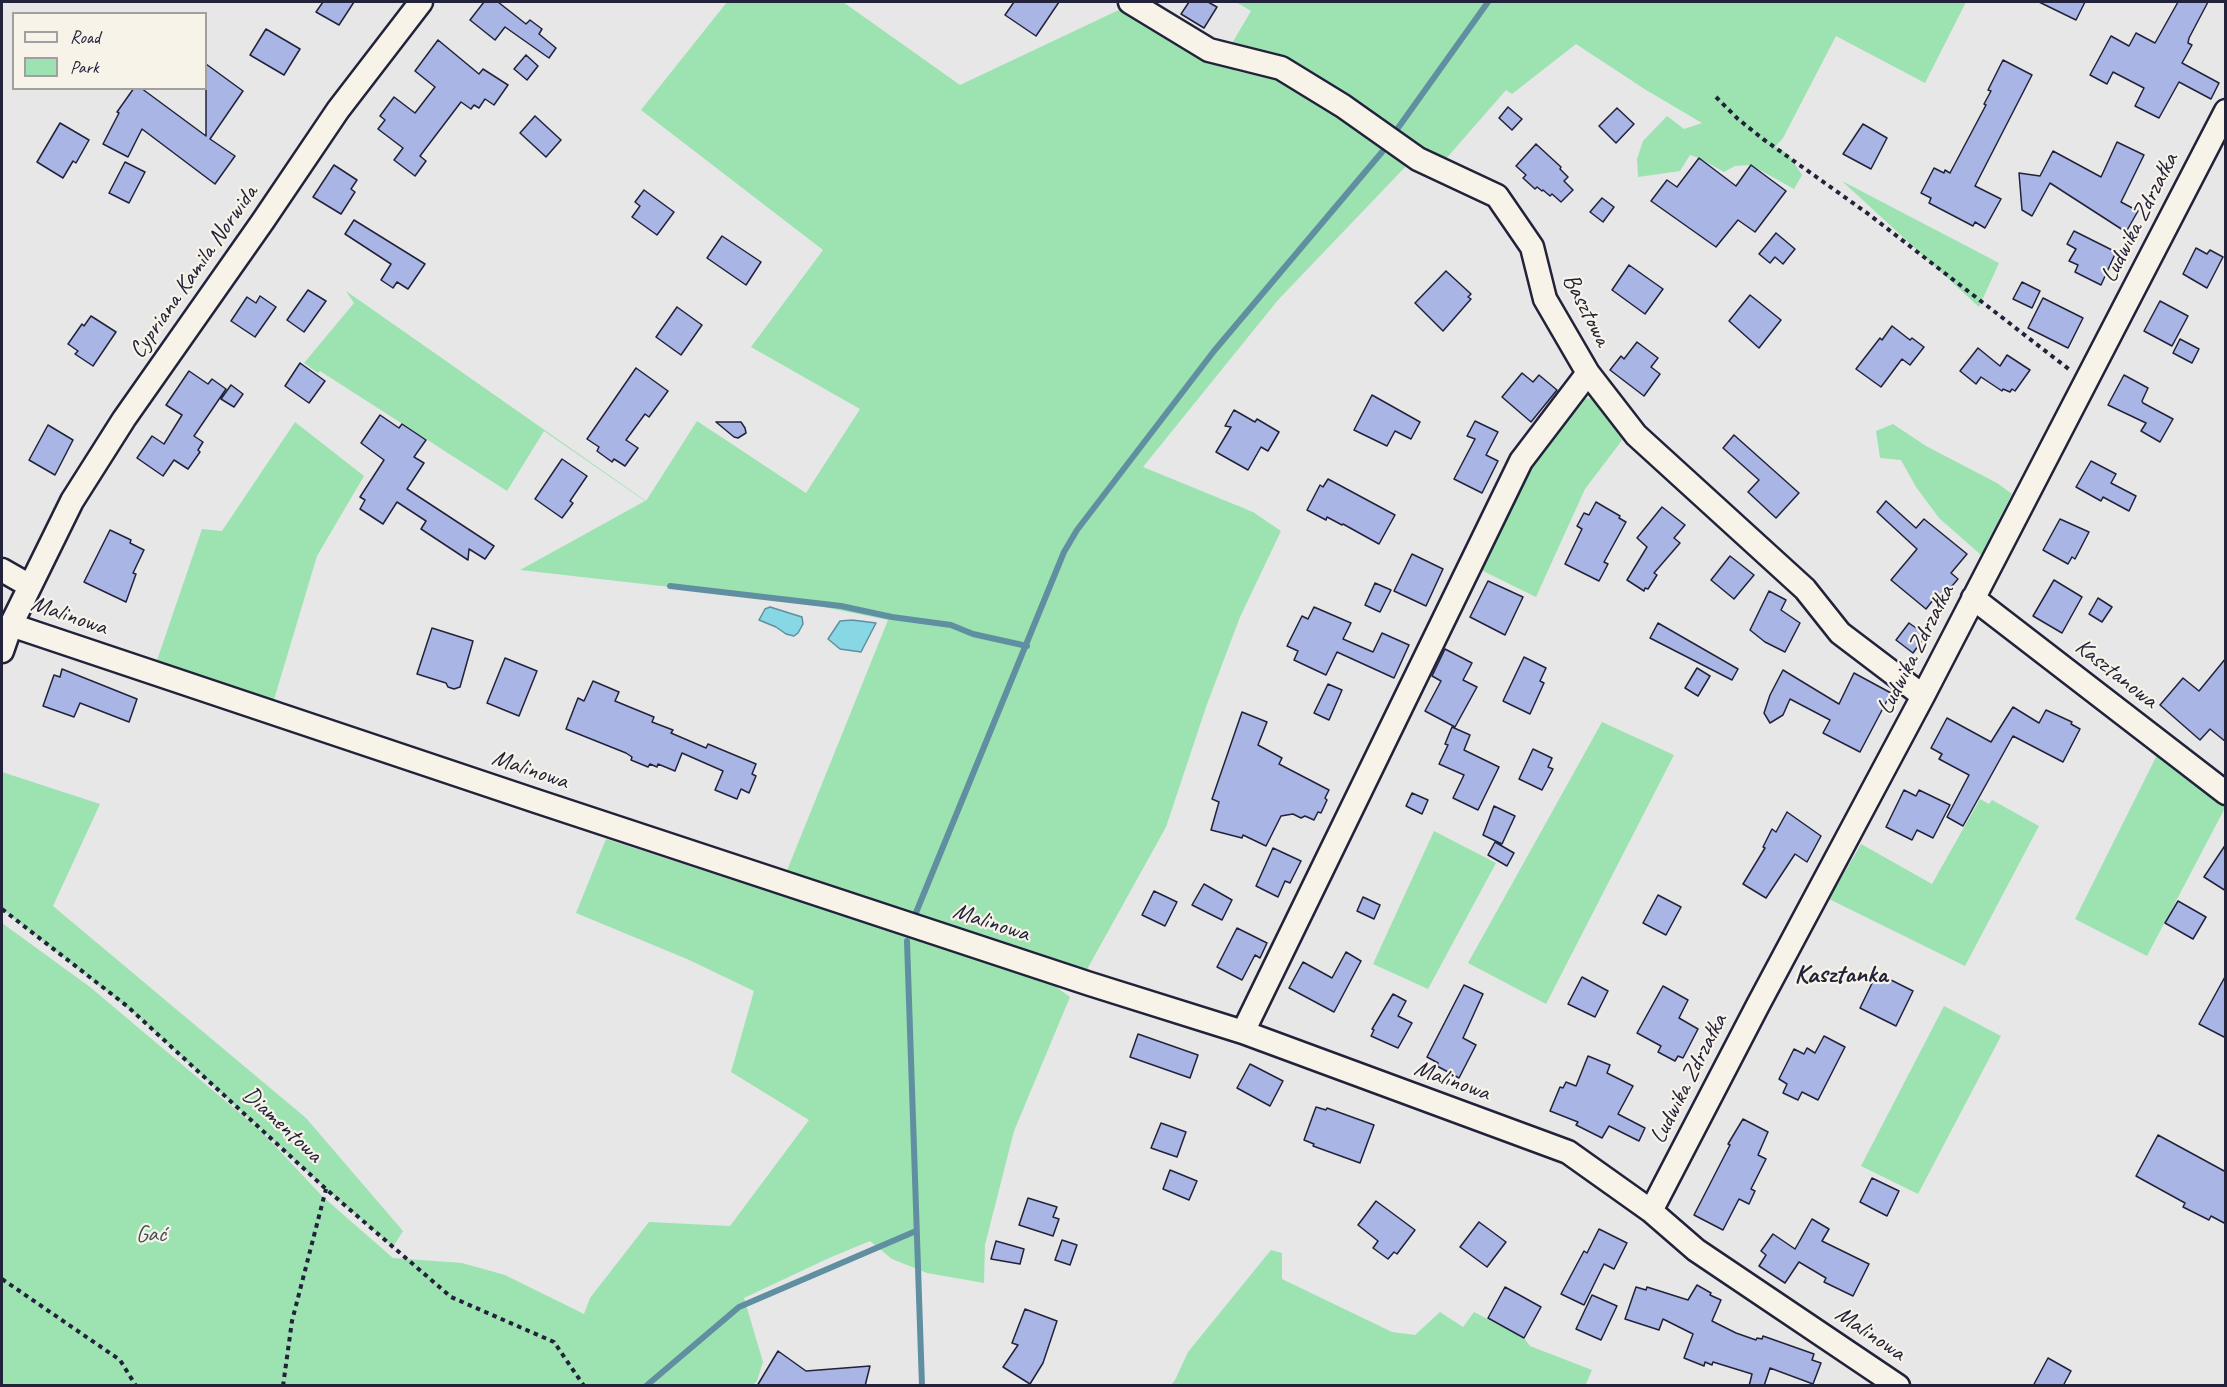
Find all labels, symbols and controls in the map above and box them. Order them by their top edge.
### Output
legend [12,12,207,90]
text: Road [70,26,100,48]
text: Park [70,56,99,78]
street label: Ludwika Zdrzałka [2095,148,2185,288]
street label: Cypriana Kamila Norwida [124,180,264,364]
street label: Basztowa [1556,269,1616,351]
street label: Ludwika Zdrzałka [1871,580,1961,720]
street label: Malinowa [27,590,111,642]
street label: Kasztanowa [2069,633,2163,715]
street label: Malinowa [488,744,572,796]
street label: Malinowa [949,897,1033,949]
district label: Kasztanka [1795,959,1887,991]
street label: Ludwika Zdrzałka [1644,1009,1734,1149]
street label: Malinowa [1410,1054,1494,1108]
street label: Diamentowa [236,1081,328,1169]
park label: Gać [136,1221,166,1249]
street label: Malinowa [1829,1300,1911,1368]

